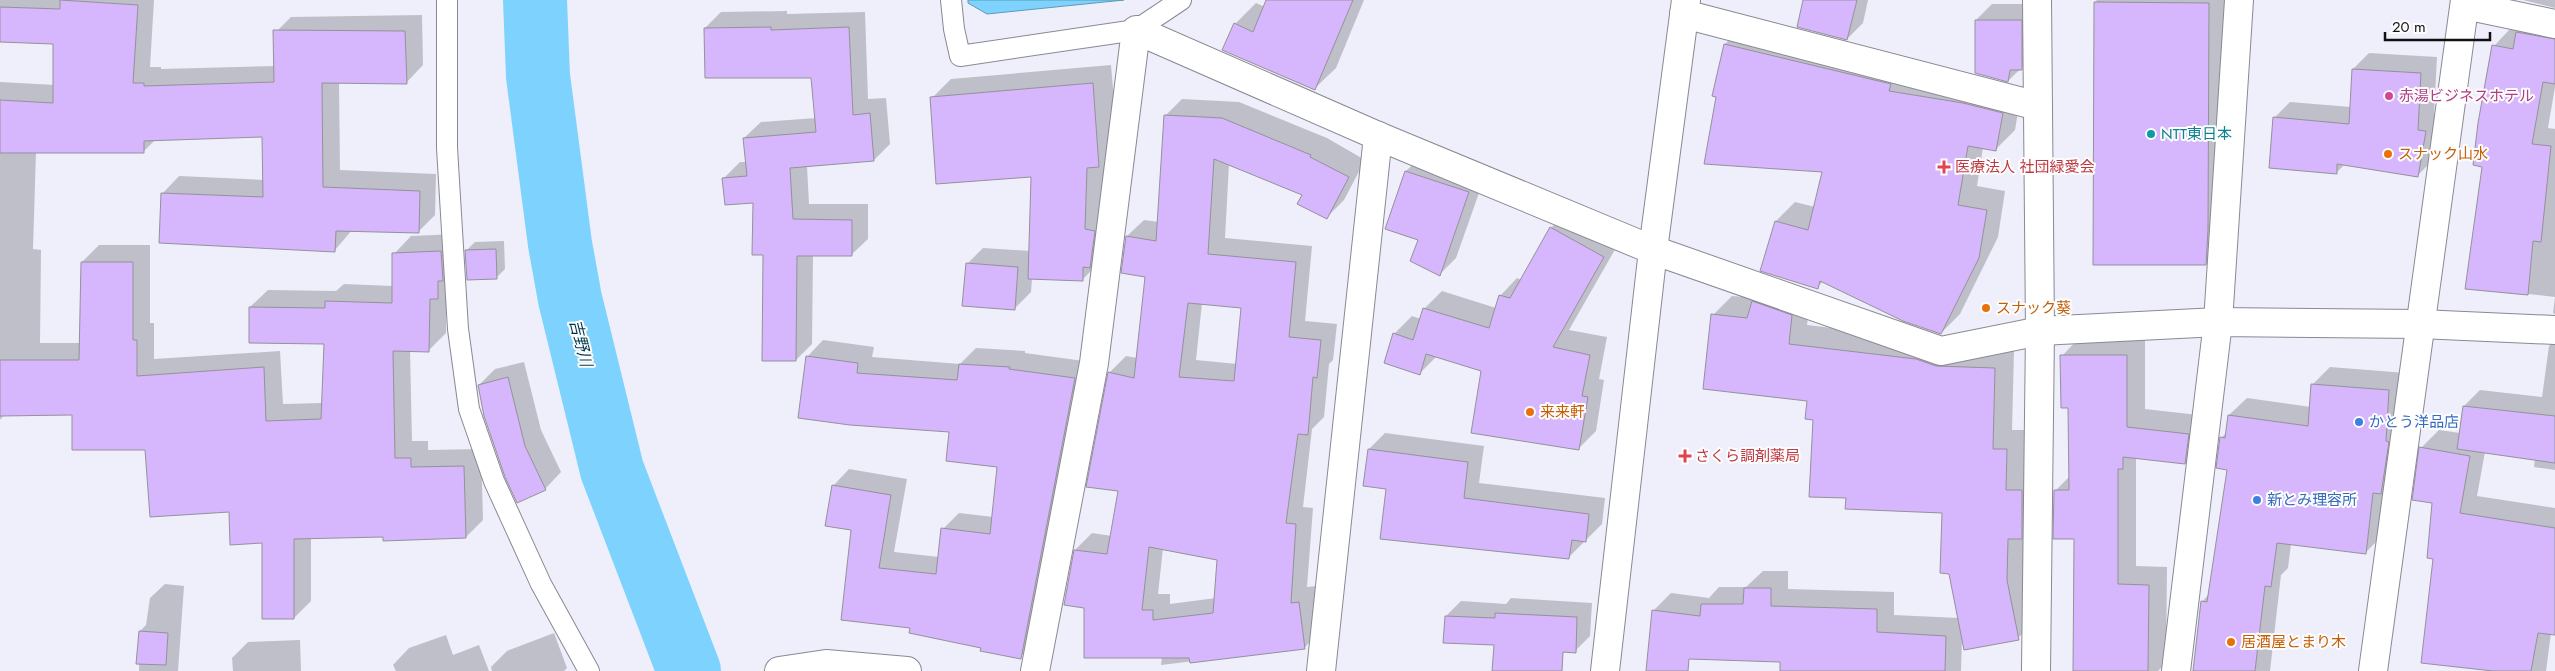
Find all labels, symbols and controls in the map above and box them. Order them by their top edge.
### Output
scale bar [2385,10,2490,42]
text: 20 m [2392,16,2426,38]
place label: 赤湯ビジネスホテル [2399,85,2534,107]
marker: 赤湯ビジネスホテル [2383,90,2395,102]
place label: NTT東日本 [2161,123,2232,145]
marker: NTT東日本 [2145,128,2157,140]
place label: スナック山水 [2398,143,2488,165]
marker: スナック山水 [2382,148,2394,160]
place label: 医療法人 社団緑愛会 [1955,156,2095,178]
marker: 医療法人 社団緑愛会 [1937,160,1951,174]
place label: スナック葵 [1996,297,2071,319]
marker: スナック葵 [1980,302,1992,314]
water label: 吉野川 [564,317,598,371]
place label: 来来軒 [1540,401,1585,423]
marker: 来来軒 [1524,406,1536,418]
place label: かとう洋品店 [2369,411,2459,433]
marker: かとう洋品店 [2353,416,2365,428]
place label: さくら調剤薬局 [1695,445,1800,467]
marker: さくら調剤薬局 [1679,450,1691,462]
place label: 新とみ理容所 [2267,489,2357,511]
marker: 新とみ理容所 [2251,494,2263,506]
place label: 居酒屋とまり木 [2241,631,2346,653]
marker: 居酒屋とまり木 [2225,636,2237,648]

